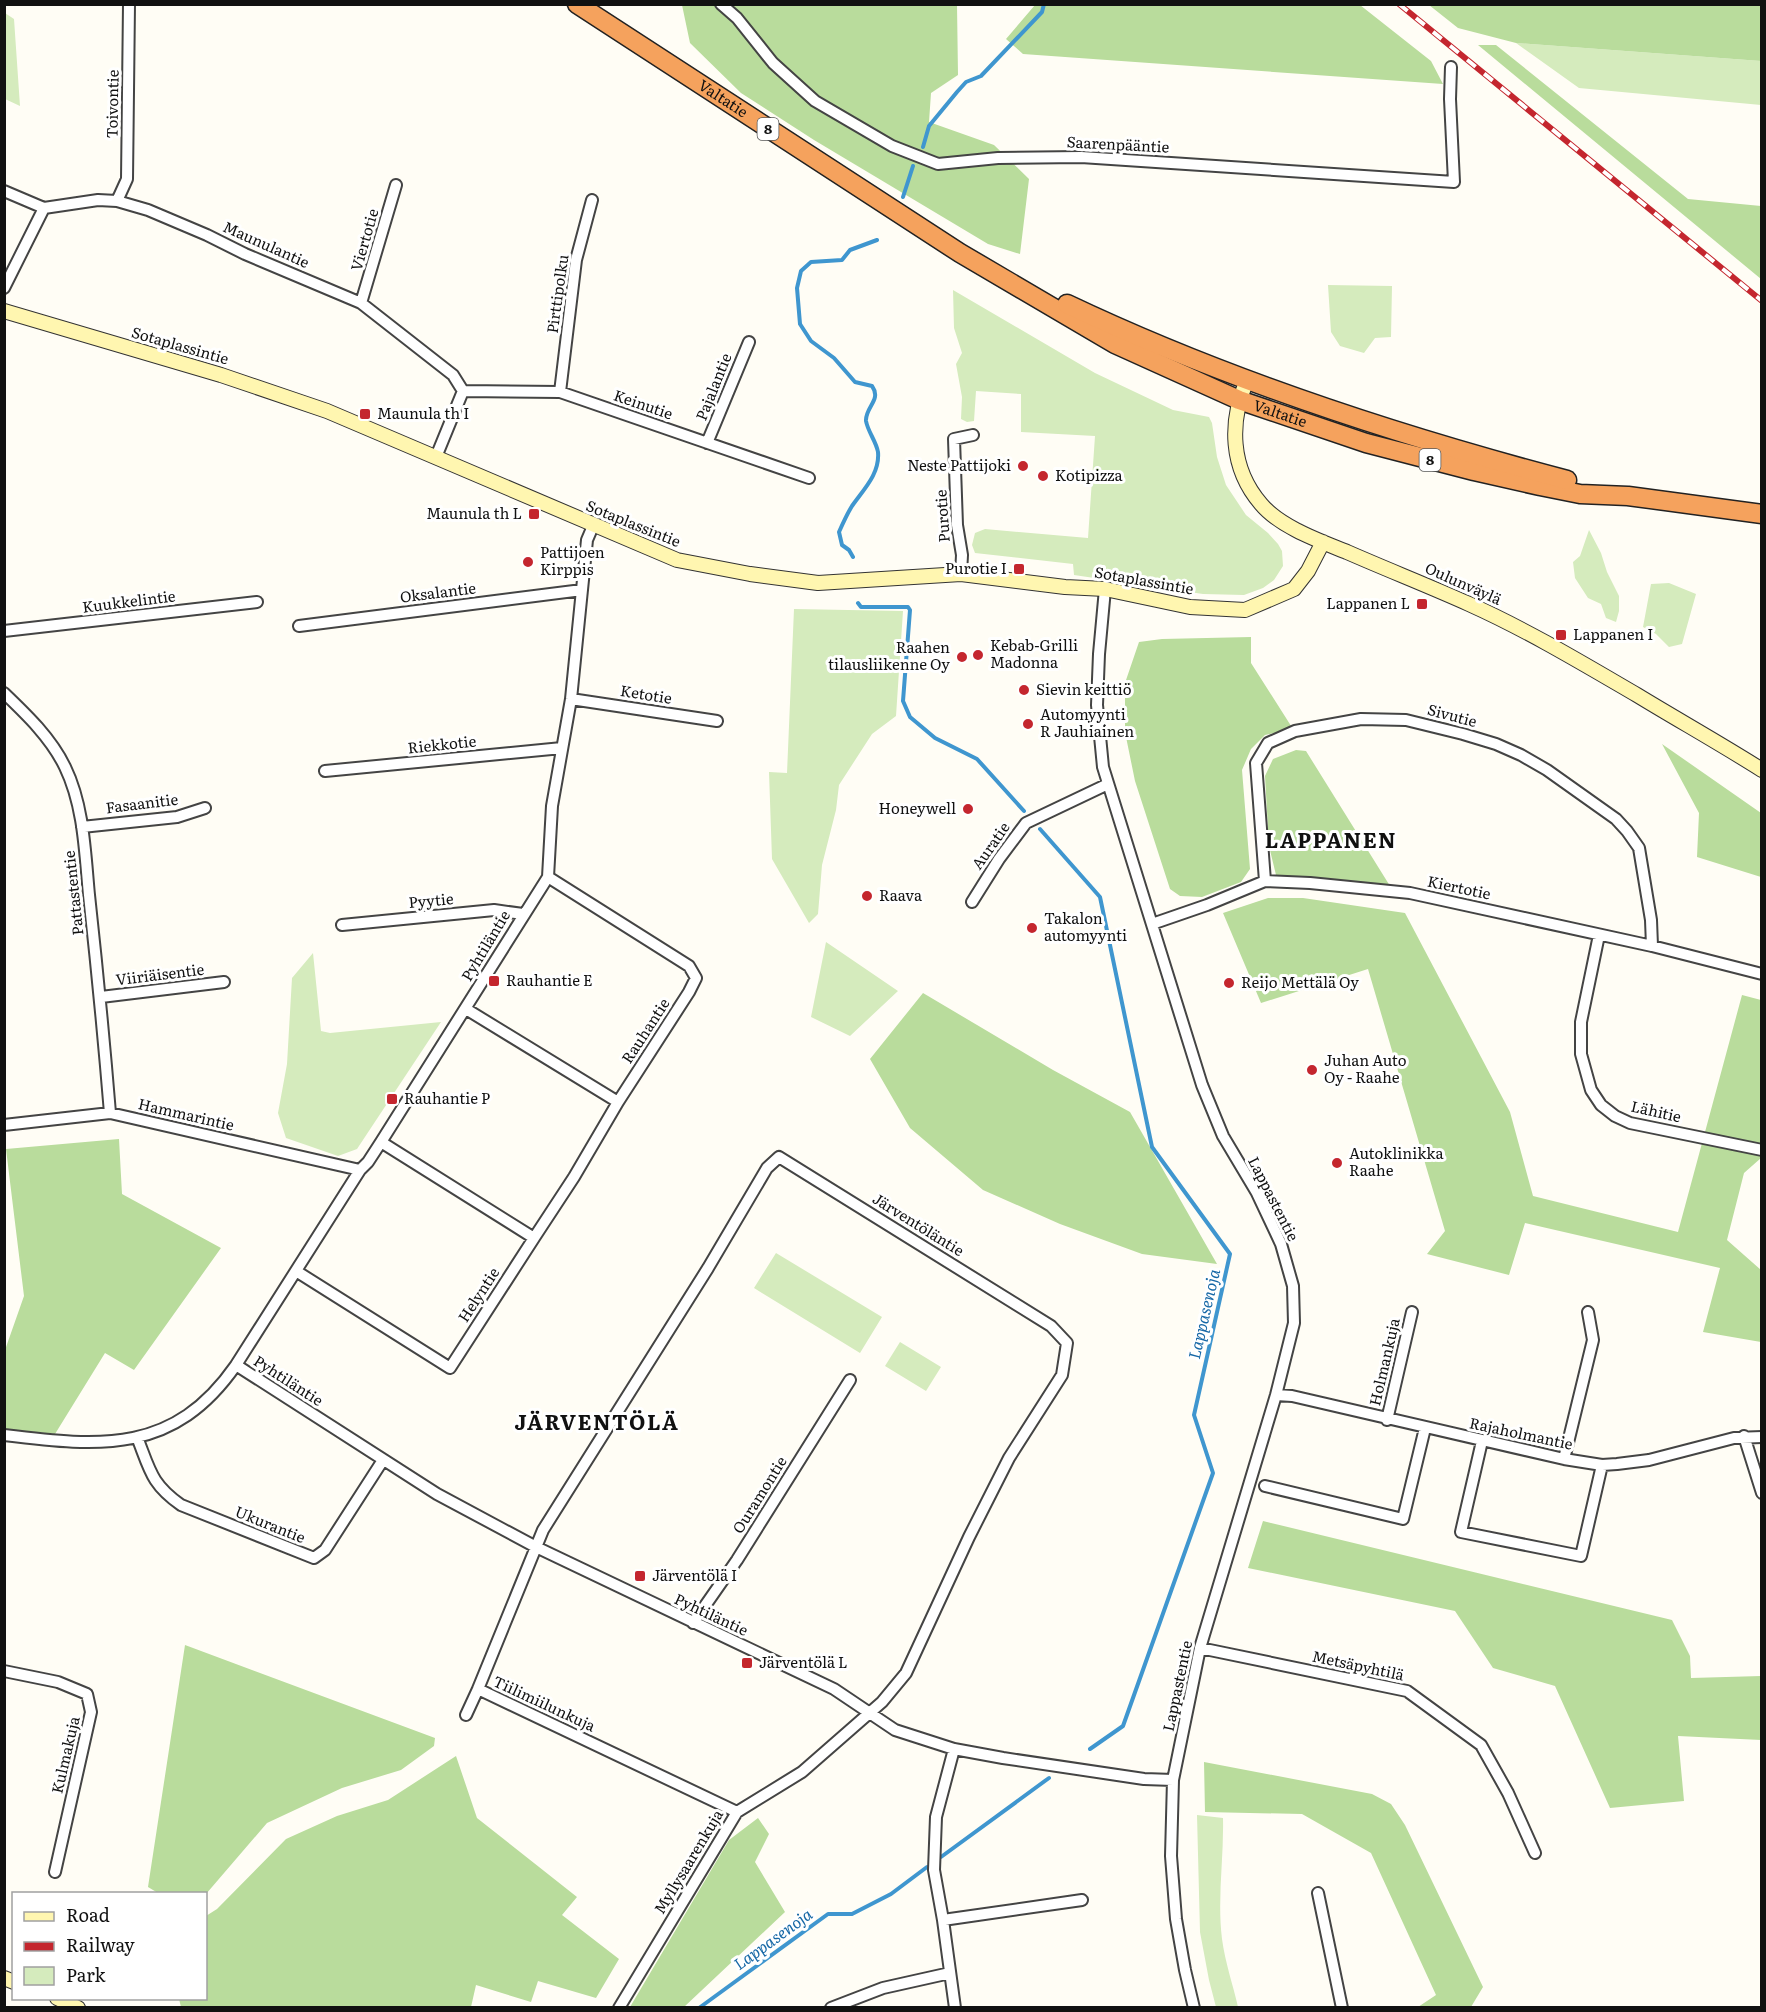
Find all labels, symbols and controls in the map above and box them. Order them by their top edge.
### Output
street label: Toivontie [99,69,124,139]
street label: Valtatie [694,73,753,122]
road number: 8 [758,118,778,140]
street label: Saarenpääntie [1066,129,1170,158]
street label: Viertotie [344,205,383,274]
street label: Maunulantie [220,214,314,273]
street label: Pirttipolku [540,252,574,335]
street label: Sotaplassintie [129,320,232,369]
street label: Pajalantie [689,349,737,424]
street label: Keinutie [611,383,676,424]
street label: Valtatie [1251,393,1311,432]
place label: Maunula th I [377,401,469,424]
marker: Maunula th I [358,407,372,421]
road number: 8 [1420,449,1440,471]
place label: Neste Pattijoki [907,453,1011,476]
marker: Neste Pattijoki [1016,459,1030,473]
place label: Kotipizza [1055,463,1123,486]
marker: Kotipizza [1036,469,1050,483]
street label: Purotie [928,489,955,543]
street label: Sotaplassintie [583,493,685,552]
place label: Maunula th L [426,501,522,524]
marker: Maunula th L [527,507,541,521]
place label: Pattijoen Kirppis [540,540,605,580]
marker: Pattijoen Kirppis [521,555,535,569]
street label: Oulunväylä [1422,555,1506,610]
place label: Purotie I [945,556,1007,579]
street label: Sotaplassintie [1093,559,1196,600]
marker: Purotie I [1012,562,1026,576]
street label: Oksalantie [398,575,477,608]
street label: Kuukkelintie [81,583,177,618]
place label: Lappanen L [1326,591,1410,614]
marker: Lappanen L [1415,597,1429,611]
place label: Lappanen I [1573,622,1653,645]
marker: Lappanen I [1554,628,1568,642]
place label: Kebab-Grilli Madonna [990,633,1078,673]
place label: Raahen tilausliikenne Oy [828,635,950,675]
marker: Kebab-Grilli Madonna [971,648,985,662]
marker: Raahen tilausliikenne Oy [955,650,969,664]
place label: Sievin keittiö [1036,677,1132,700]
street label: Ketotie [619,678,674,709]
marker: Sievin keittiö [1017,683,1031,697]
street label: Sivutie [1425,697,1480,732]
place label: Automyynti R Jauhiainen [1040,702,1134,742]
marker: Automyynti R Jauhiainen [1021,717,1035,731]
street label: Riekkotie [406,728,478,759]
street label: Fasaanitie [104,787,180,818]
place label: Honeywell [879,796,956,819]
marker: Honeywell [961,802,975,816]
street label: Auratie [965,816,1015,874]
district label: LAPPANEN [1265,823,1397,854]
street label: Pattastentie [57,849,88,937]
street label: Kiertotie [1425,869,1493,905]
place label: Raava [879,883,923,906]
street label: Pyytie [407,886,455,913]
marker: Raava [860,889,874,903]
street label: Pyhtiläntie [455,905,515,985]
place label: Takalon automyynti [1044,906,1127,946]
marker: Takalon automyynti [1025,921,1039,935]
street label: Viiriäisentie [114,957,205,990]
place label: Rauhantie E [506,968,593,991]
place label: Reijo Mettälä Oy [1241,970,1359,993]
marker: Rauhantie E [487,974,501,988]
marker: Reijo Mettälä Oy [1222,976,1236,990]
street label: Rauhantie [615,993,675,1068]
place label: Juhan Auto Oy - Raahe [1324,1048,1407,1088]
marker: Juhan Auto Oy - Raahe [1305,1063,1319,1077]
place label: Rauhantie P [404,1086,490,1109]
street label: Hammarintie [136,1091,237,1136]
marker: Rauhantie P [385,1092,399,1106]
street label: Lähitie [1629,1094,1684,1128]
place label: Autoklinikka Raahe [1349,1141,1444,1181]
street label: Lappastentie [1243,1152,1306,1245]
marker: Autoklinikka Raahe [1330,1156,1344,1170]
street label: Järventöläntie [868,1186,969,1261]
street label: Helyntie [451,1262,504,1326]
water label: Lappasenoja [1181,1265,1225,1361]
street label: Holmankuja [1362,1315,1405,1408]
street label: Pyhtiläntie [249,1349,328,1411]
district label: JÄRVENTÖLÄ [515,1405,679,1436]
street label: Rajaholmantie [1467,1410,1575,1455]
street label: Ouramontie [726,1451,792,1537]
street label: Ukurantie [232,1499,309,1548]
place label: Järventölä I [652,1563,737,1586]
marker: Järventölä I [633,1569,647,1583]
street label: Pyhtiläntie [671,1587,752,1641]
street label: Lappastentie [1156,1638,1197,1733]
street label: Metsäpyhtilä [1310,1644,1407,1686]
place label: Järventölä L [759,1650,848,1673]
marker: Järventölä L [740,1656,754,1670]
street label: Tiilimiilunkuja [490,1669,600,1737]
street label: Kulmakuja [44,1713,85,1796]
street label: Myllysaarenkuja [647,1804,728,1918]
legend [12,1892,207,2000]
text: Road [66,1901,110,1928]
water label: Lappasenoja [728,1901,817,1975]
text: Railway [66,1931,135,1958]
text: Park [66,1961,107,1988]

